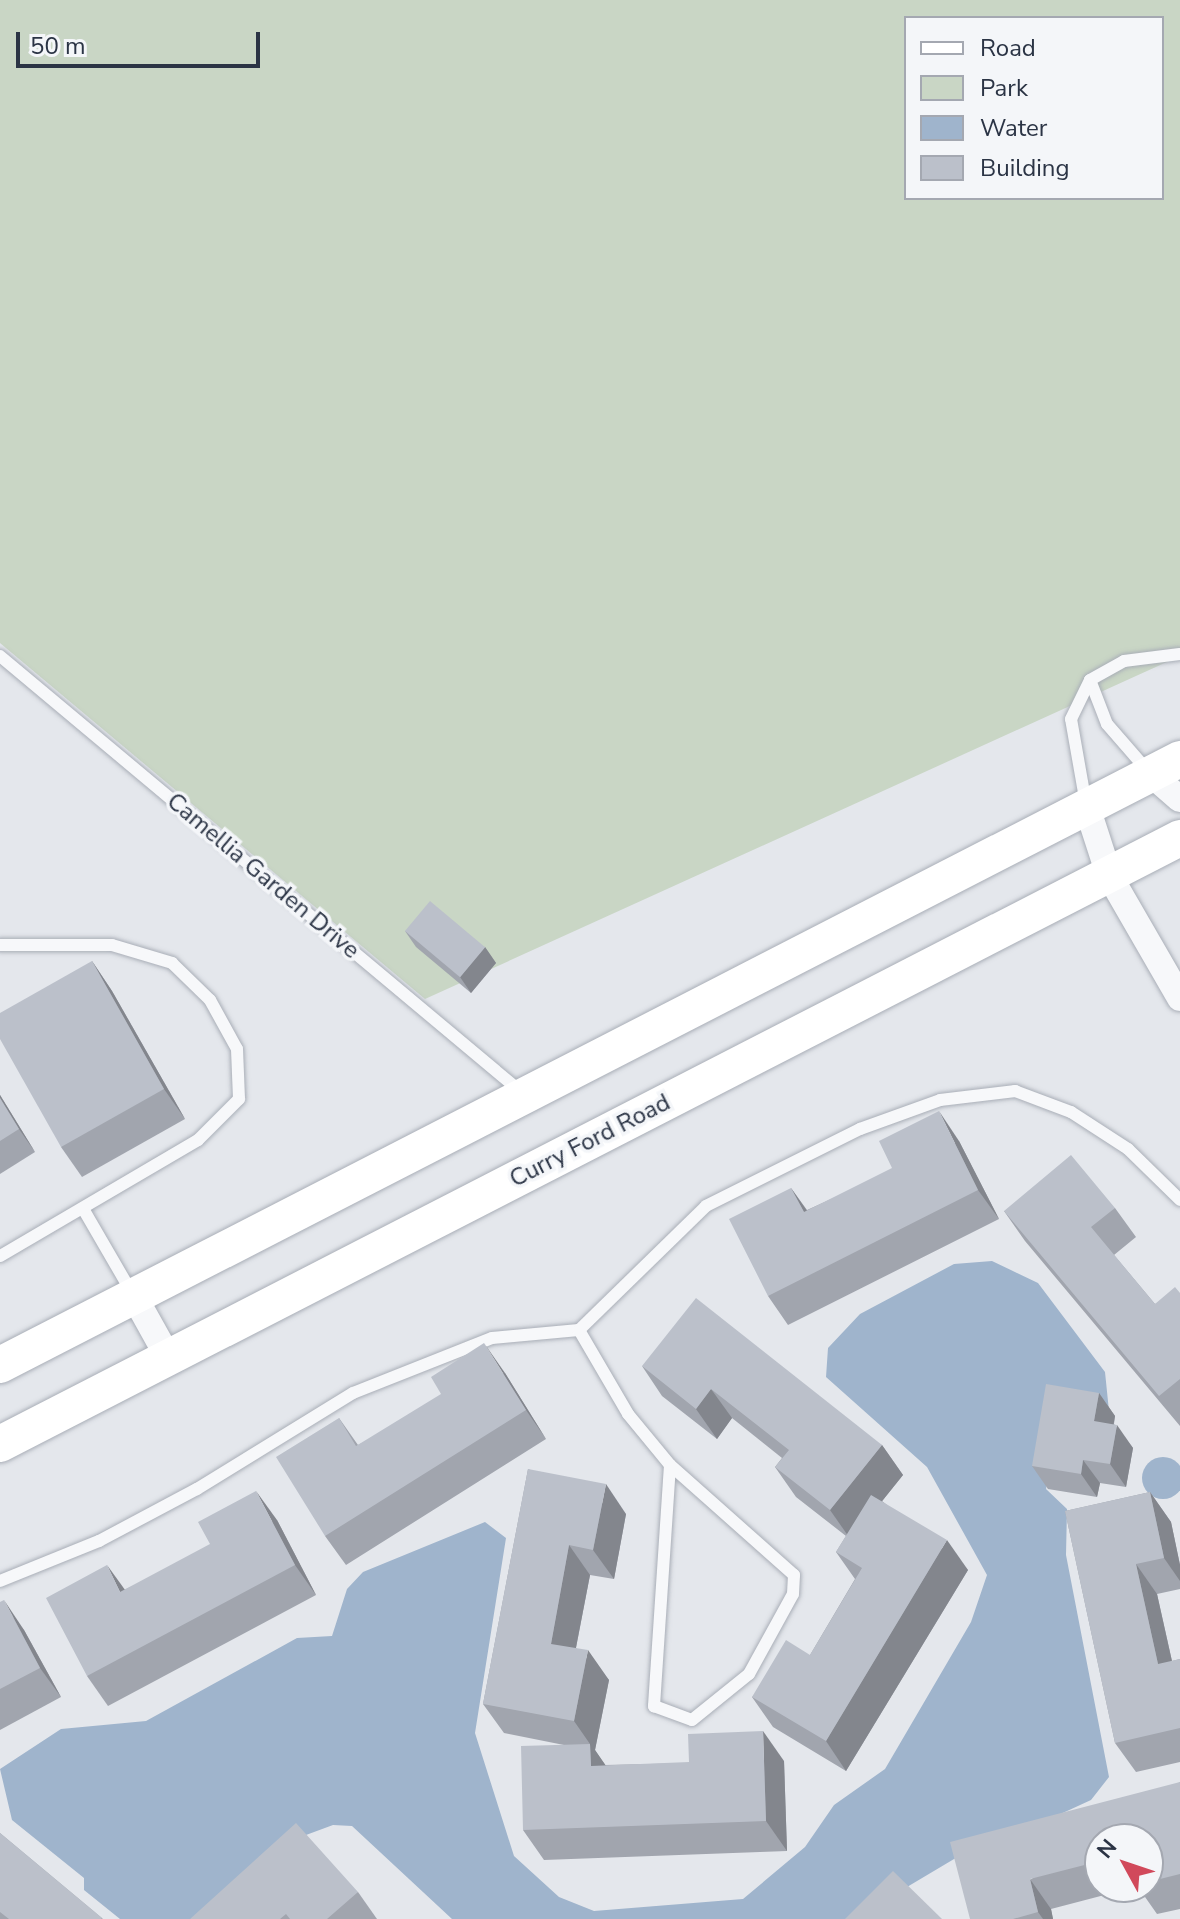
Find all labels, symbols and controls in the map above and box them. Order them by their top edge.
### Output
scale bar [20,16,264,66]
legend [904,16,1164,200]
text: 50 m [30,30,86,62]
text: Road [980,32,1036,64]
text: Park [980,72,1028,104]
text: Water [980,112,1047,144]
text: Building [980,152,1070,184]
street label: Camellia Garden Drive [161,787,365,965]
street label: Curry Ford Road [505,1088,675,1194]
north arrow [1084,1823,1164,1903]
text: N [1090,1833,1124,1865]

